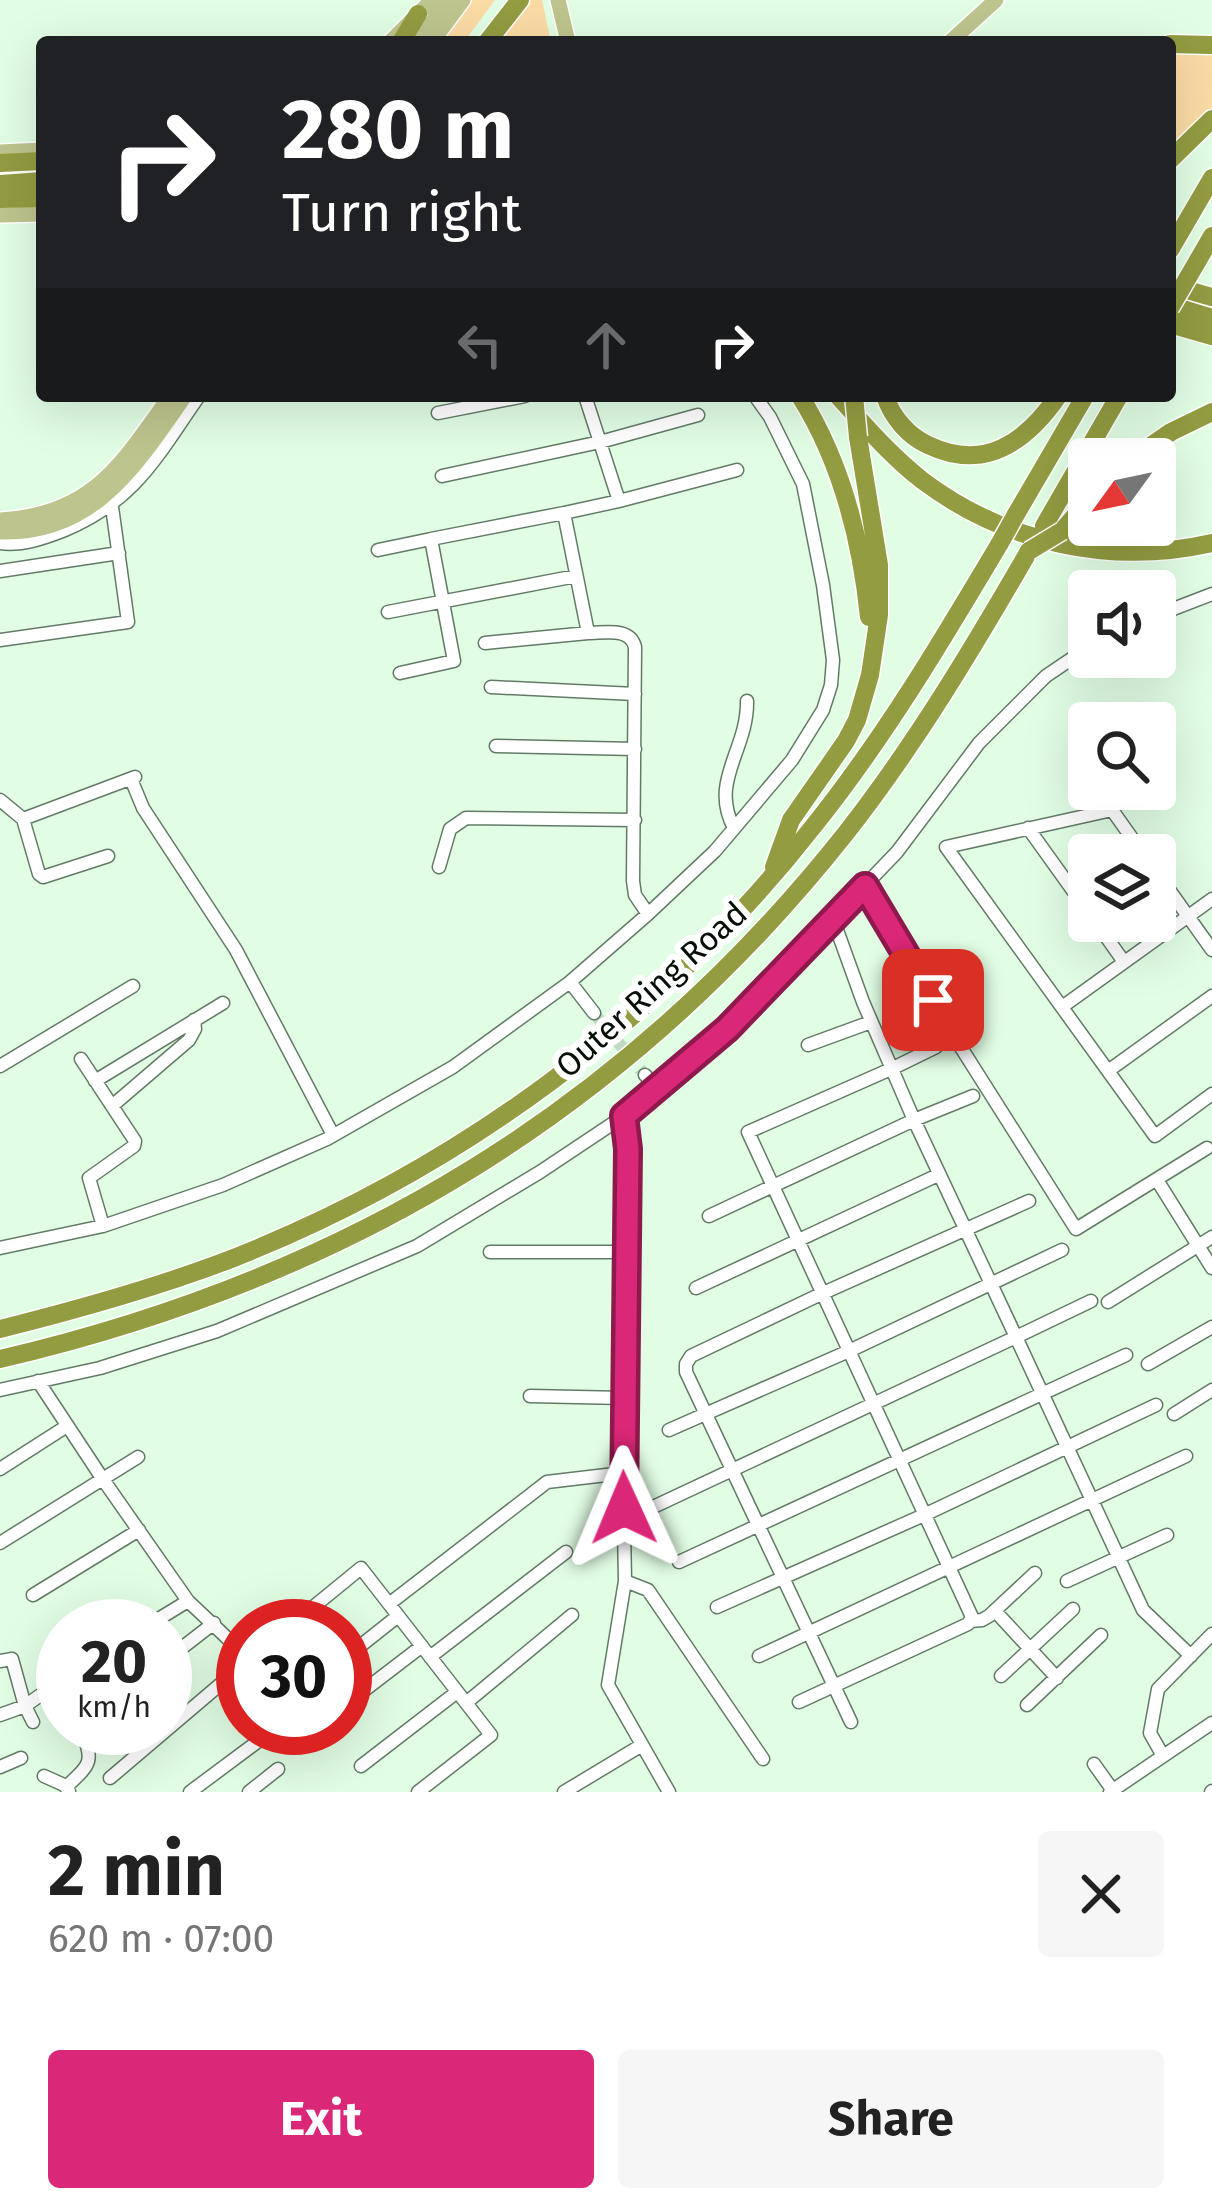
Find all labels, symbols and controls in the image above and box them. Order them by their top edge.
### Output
text: 280 m [282,79,514,180]
icon: right [84,84,240,240]
text: Turn right [282,181,521,245]
icon: left [447,312,513,378]
icon: ahead [573,312,639,378]
icon: right [699,312,765,378]
north arrow [1068,438,1176,546]
map controls [1068,438,1176,942]
button: sound [1068,570,1176,678]
button: search [1068,702,1176,810]
button: layers [1068,834,1176,942]
street label: Outer Ring Road [548,893,756,1086]
pin [882,949,984,1051]
icon: arrive [900,967,966,1033]
position arrow [561,1445,687,1571]
speed limit sign: 30 [216,1599,372,1755]
text: 20 [81,1626,147,1698]
text: km/h [77,1689,151,1725]
text: 2 min [48,1828,225,1914]
button: close [1038,1831,1164,1957]
text: 620 m · 07:00 [48,1916,274,1962]
button: Exit [48,2050,594,2188]
button: Share [618,2050,1164,2188]

